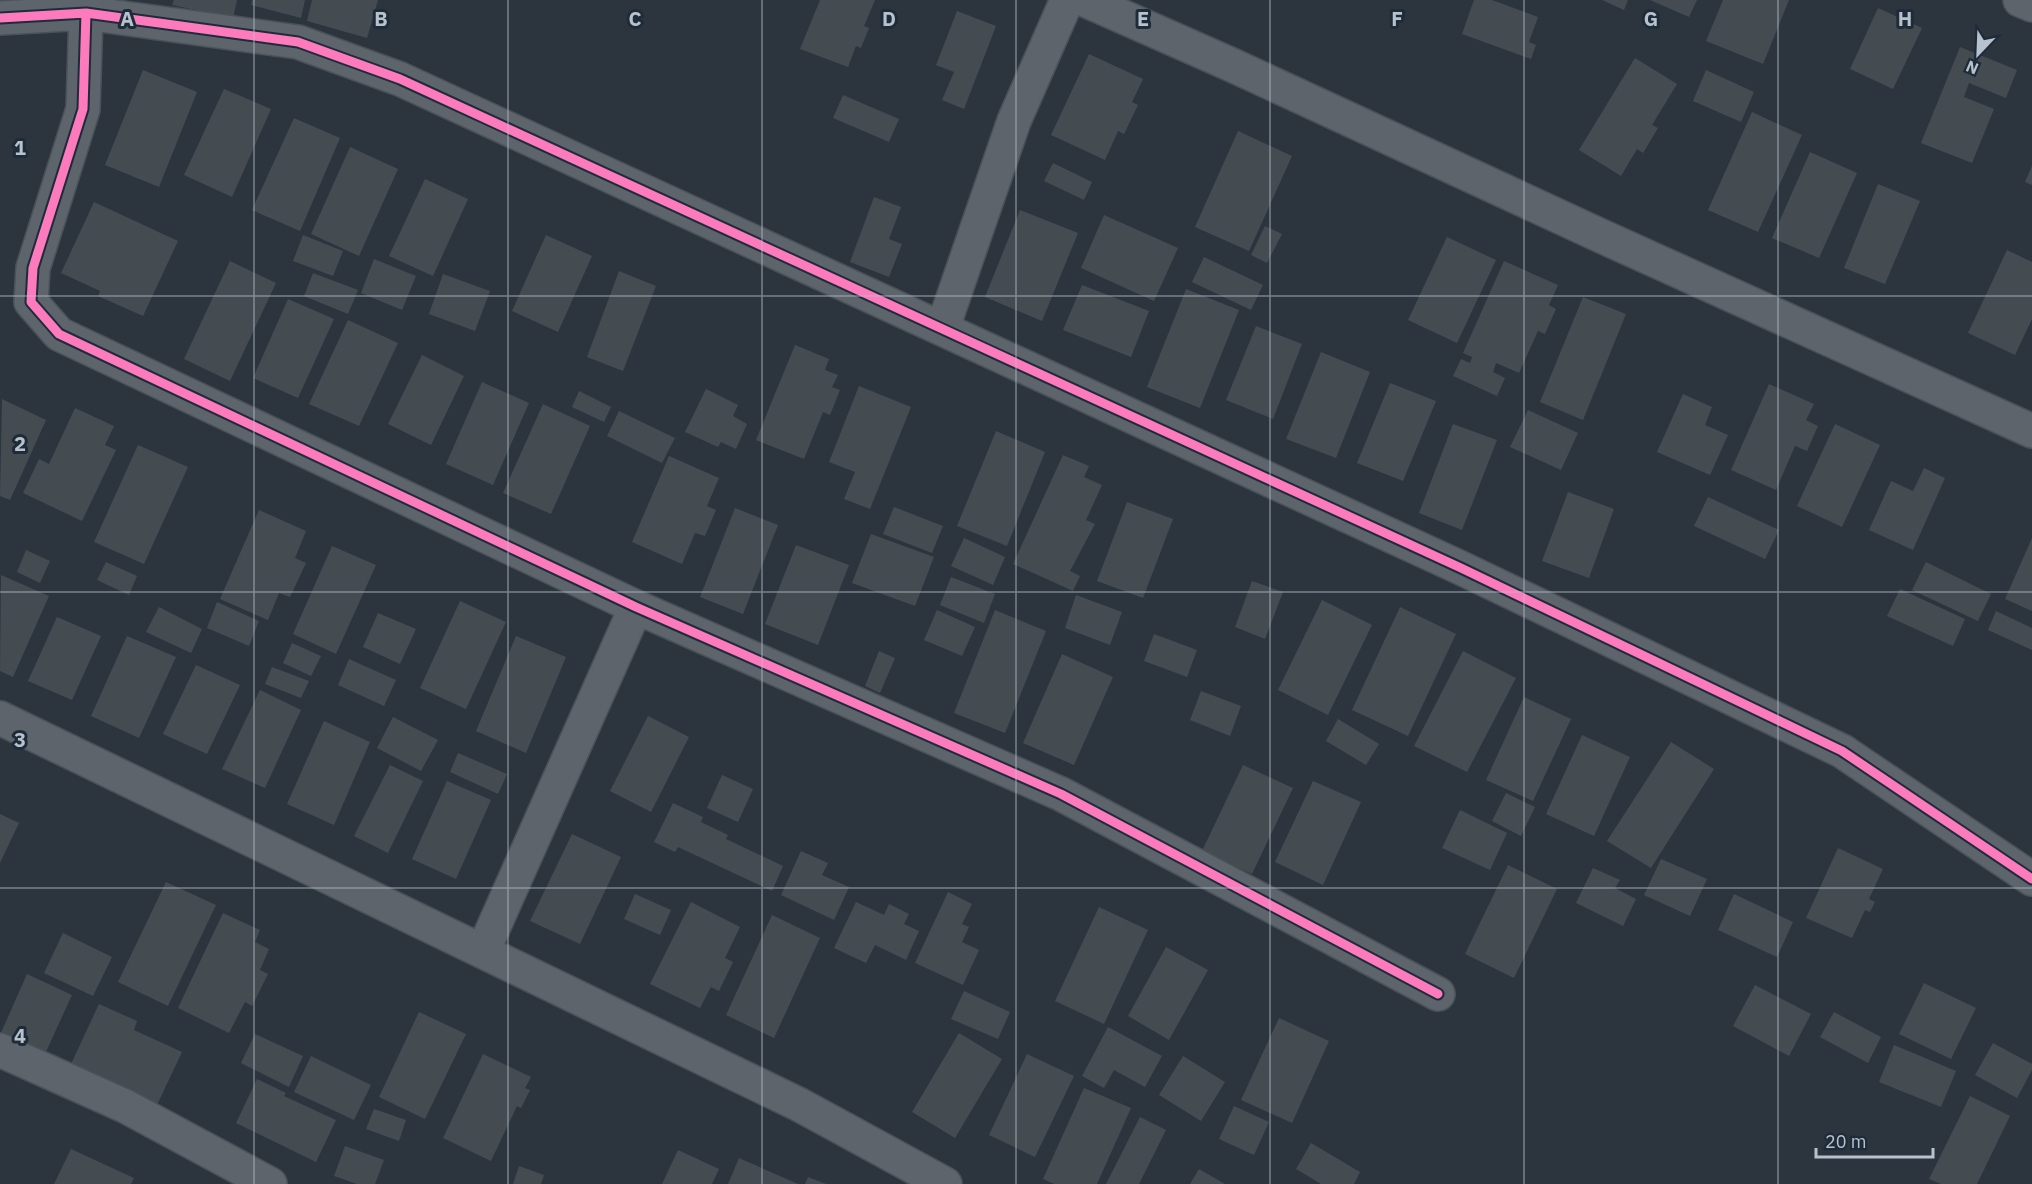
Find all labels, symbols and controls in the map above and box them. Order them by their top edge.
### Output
text: A [120,5,134,32]
text: B [374,5,388,32]
text: C [628,5,642,32]
text: D [882,5,896,32]
text: E [1137,5,1149,32]
text: F [1391,5,1403,32]
text: G [1644,5,1658,32]
text: H [1898,5,1912,32]
north arrow [1948,24,2008,84]
text: N [1963,56,1981,79]
text: 1 [14,134,26,161]
text: 2 [14,430,26,457]
text: 3 [14,726,26,753]
text: 4 [14,1022,26,1049]
scale bar [1816,1121,1933,1159]
text: 20 m [1825,1130,1867,1153]

